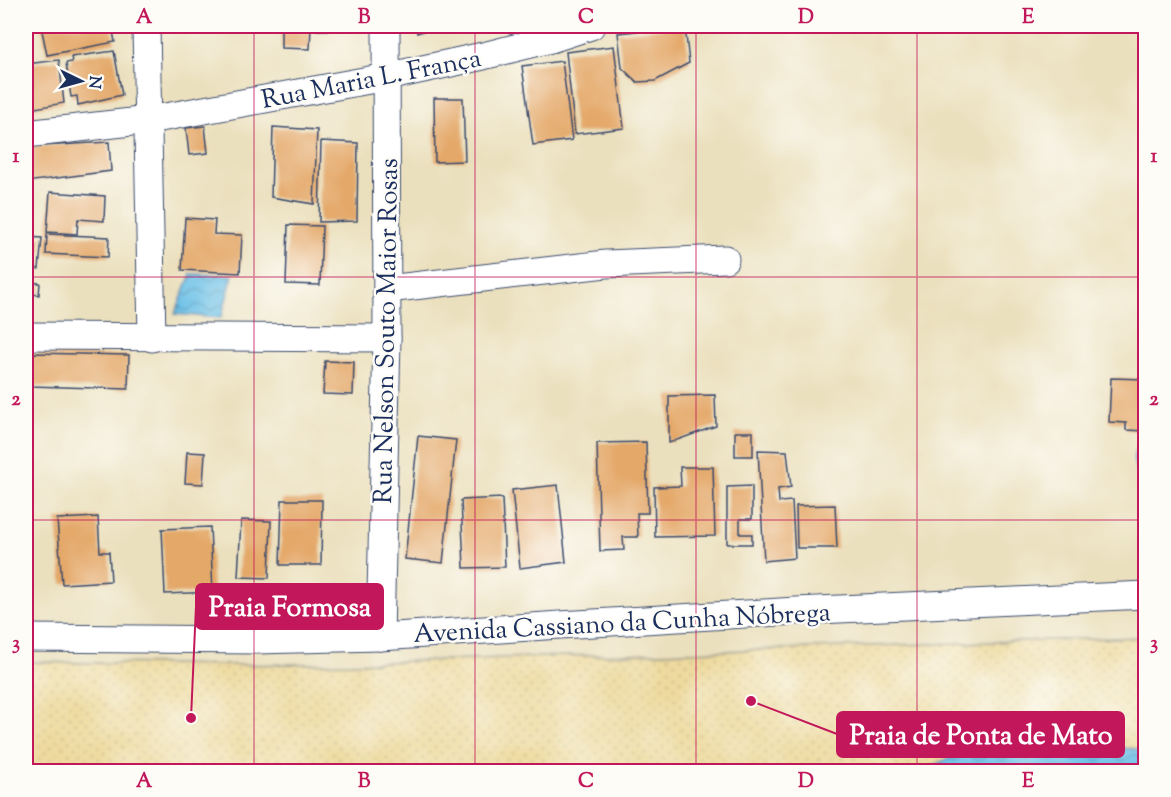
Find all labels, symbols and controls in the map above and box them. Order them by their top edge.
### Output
text: A [136,4,153,33]
text: B [358,4,371,33]
text: C [578,4,594,33]
text: D [798,4,814,33]
text: E [1022,4,1035,33]
street label: Rua Maria L. França [259,41,484,120]
north arrow [51,51,111,111]
text: N [81,75,105,90]
text: 1 [13,143,20,172]
text: 1 [1151,143,1158,172]
street label: Rua Nelson Souto Maior Rosas [366,158,409,504]
text: 2 [11,386,21,415]
text: 2 [1149,386,1159,415]
callout: Praia Formosa [196,584,383,629]
text: Praia Formosa [209,590,372,629]
street label: Avenida Cassiano da Cunha Nóbrega [413,595,832,654]
text: 3 [12,630,20,659]
text: 3 [1150,630,1158,659]
callout: Praia de Ponta de Mato [837,712,1124,757]
text: Praia de Ponta de Mato [850,718,1113,757]
text: A [136,768,153,797]
text: B [358,768,371,797]
text: C [578,768,594,797]
text: D [798,768,814,797]
text: E [1022,768,1035,797]

